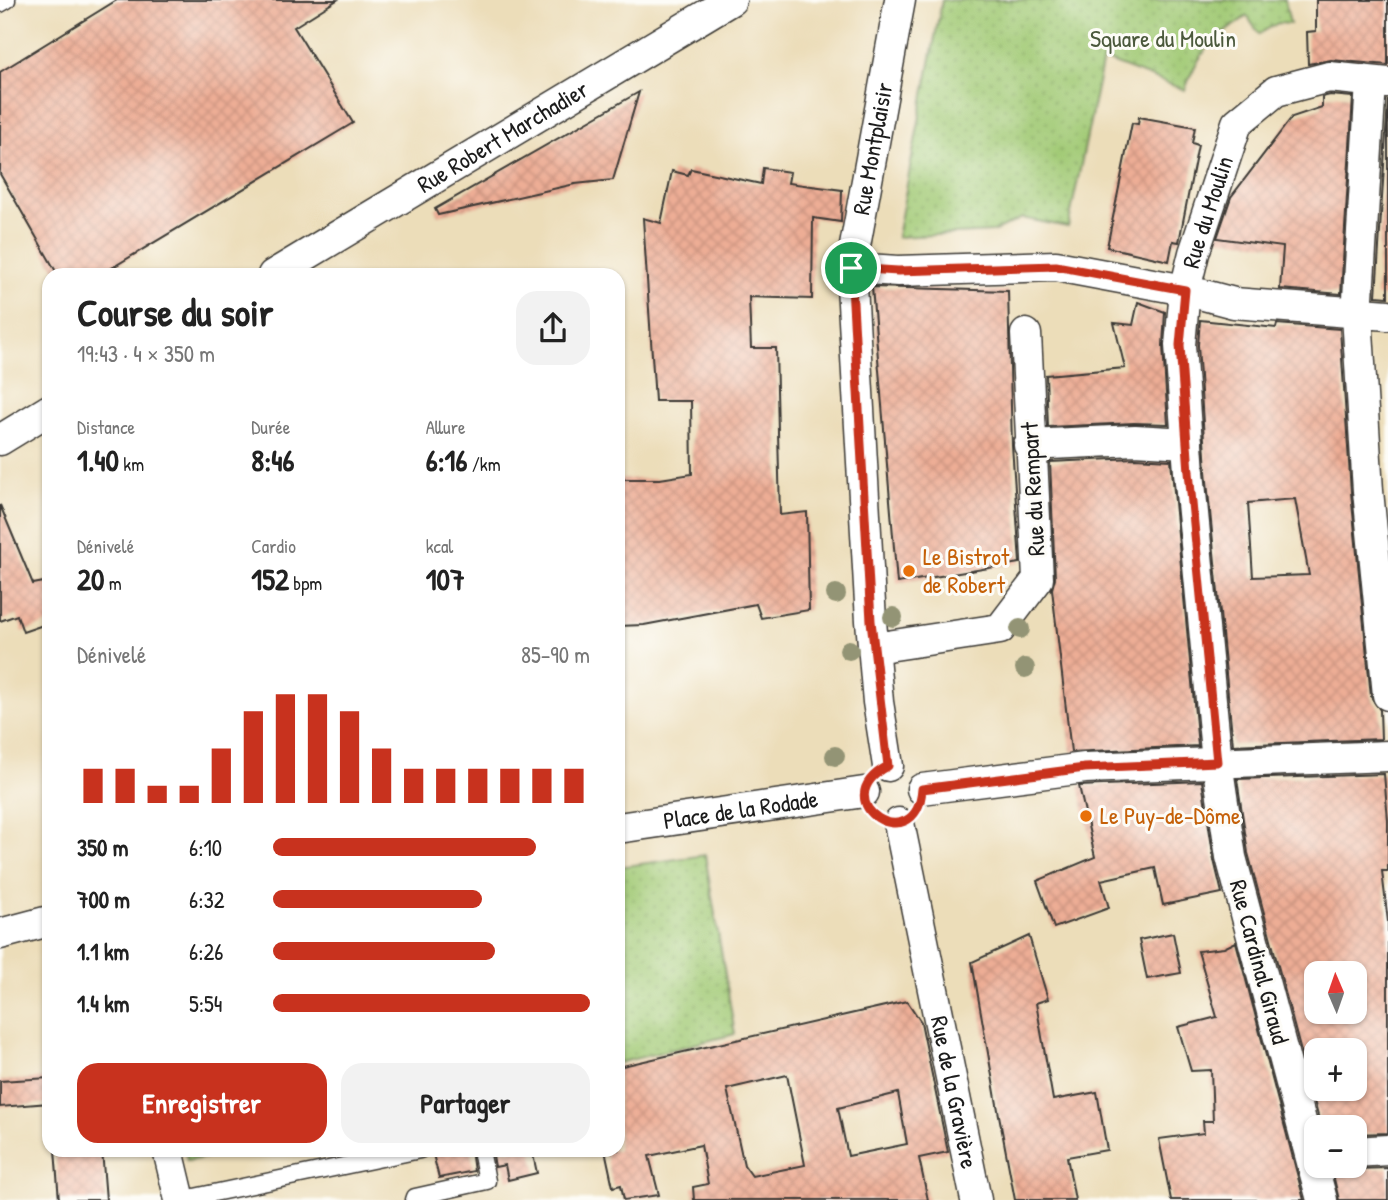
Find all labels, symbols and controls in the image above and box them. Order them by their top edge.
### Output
park label: Square du Moulin [1090,22,1236,54]
street label: Rue Robert Marchadier [411,73,594,200]
street label: Rue Montplaisir [844,80,900,217]
street label: Rue du Moulin [1174,151,1240,271]
pin [821,238,881,298]
icon: arrive [832,249,870,287]
text: Course du soir [77,286,273,338]
button: share [516,291,590,365]
text: 19:43 · 4 × 350 m [77,338,215,369]
text: Distance [77,414,135,440]
text: Durée [251,414,290,440]
text: Allure [426,414,466,440]
street label: Rue du Rempart [1012,421,1051,557]
text: 1.40 [77,440,119,480]
text: 8:46 [251,440,295,480]
text: 6:16 [426,440,467,480]
text: km [119,451,144,477]
text: /km [467,451,501,477]
text: Dénivelé [77,533,134,559]
text: Cardio [251,533,296,559]
text: kcal [426,533,453,559]
place label: Le Bistrot de Robert [923,540,1010,600]
text: 20 [77,559,104,599]
text: 152 [251,559,289,599]
text: 107 [426,559,465,599]
marker: Le Bistrot de Robert [901,563,917,579]
text: m [104,570,122,596]
text: bpm [289,570,322,596]
text: Dénivelé [77,639,146,670]
text: 85–90 m [521,639,590,670]
street label: Place de la Rodade [661,782,820,836]
place label: Le Puy-de-Dôme [1100,799,1241,831]
marker: Le Puy-de-Dôme [1078,808,1094,824]
text: 350 m [77,832,128,863]
text: 6:10 [189,832,222,863]
street label: Rue Cardinal Giraud [1223,876,1297,1047]
text: 700 m [77,884,130,915]
text: 6:32 [189,884,225,915]
text: 1.1 km [77,936,129,967]
text: 6:26 [189,936,223,967]
north arrow [1304,961,1367,1024]
map controls [1304,961,1367,1178]
text: 1.4 km [77,988,129,1019]
text: 5:54 [189,988,222,1019]
street label: Rue de la Gravière [924,1013,986,1172]
button: + [1304,1038,1367,1101]
button: Enregistrer [77,1063,327,1143]
button: Partager [341,1063,590,1143]
button: − [1304,1115,1367,1178]

